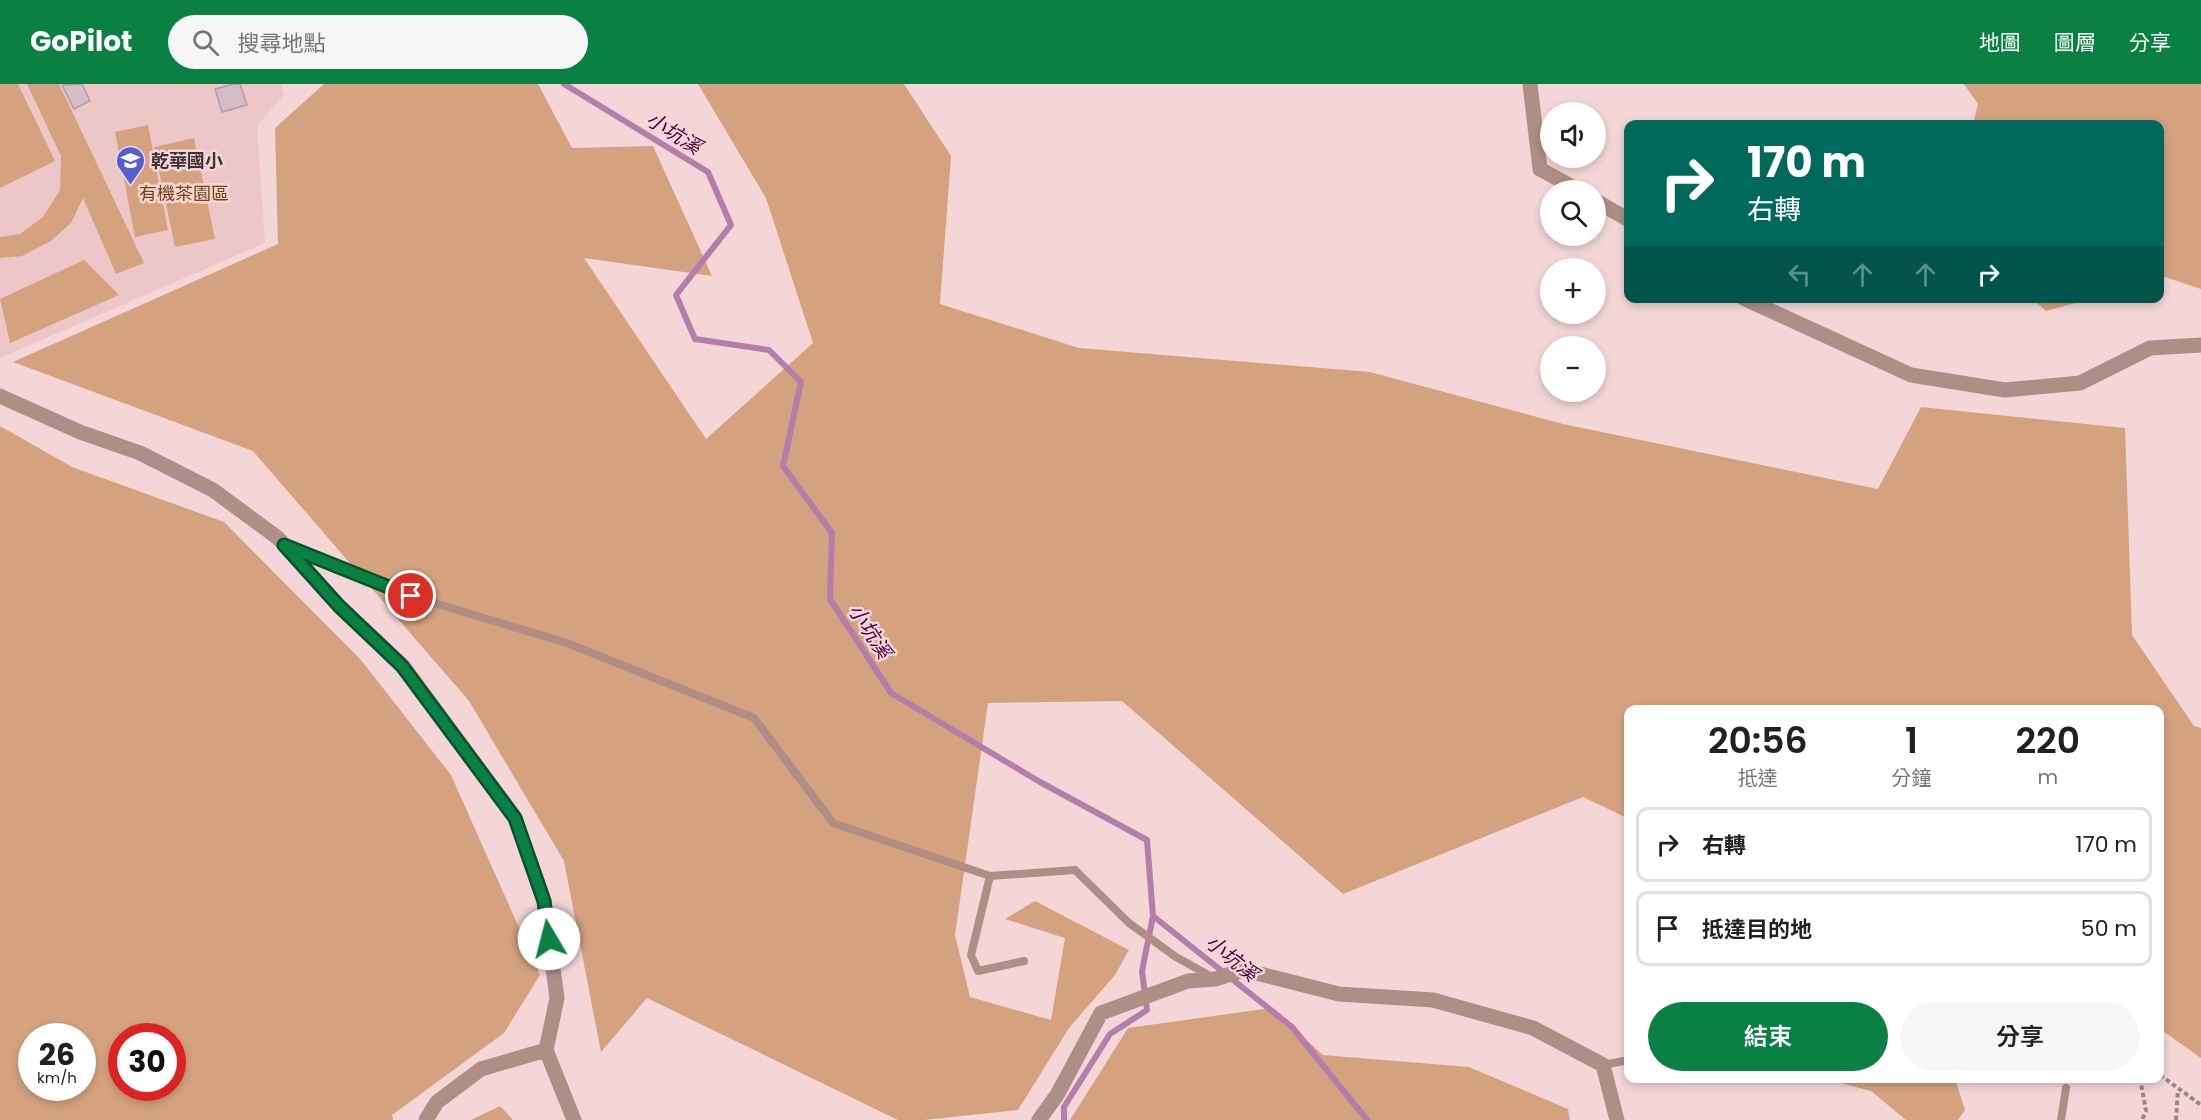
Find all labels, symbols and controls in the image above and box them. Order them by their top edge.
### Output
search box [168,15,588,69]
text: GoPilot [30,22,132,61]
icon: search [189,26,222,59]
text: 搜尋地點 [237,28,325,59]
text: 地圖 [1979,28,2021,57]
text: 圖層 [2054,28,2096,57]
text: 分享 [2129,28,2171,57]
map controls [1540,102,1606,402]
button: sound [1540,102,1606,168]
water label: 小坑溪 [641,105,709,162]
text: 170 m [1747,133,1866,192]
school or university icon: 乾華國小 [114,144,146,186]
icon: right [1648,144,1726,222]
place label: 乾華國小 [151,148,223,173]
button: search [1540,180,1606,246]
park label: 有機茶園區 [139,181,229,206]
text: 右轉 [1747,191,1801,228]
button: + [1540,258,1606,324]
icon: left [1783,258,1816,291]
icon: ahead [1846,258,1879,291]
icon: ahead [1909,258,1942,291]
icon: right [1972,258,2005,291]
button: − [1540,336,1606,402]
pin [385,570,436,621]
icon: arrive [394,579,427,612]
water label: 小坑溪 [842,598,900,666]
text: 20:56 [1708,715,1808,766]
text: 1 [1905,715,1918,766]
text: 220 [2015,715,2080,766]
text: m [2037,763,2058,791]
text: 抵達 [1738,764,1778,792]
text: 分鐘 [1892,764,1932,792]
icon: right [1651,828,1684,861]
text: 170 m [2076,829,2137,860]
text: 右轉 [1702,830,1746,861]
position arrow [517,907,581,971]
icon: arrive [1651,912,1684,945]
text: 50 m [2081,913,2137,944]
text: 抵達目的地 [1702,914,1812,945]
water label: 小坑溪 [1200,928,1266,990]
button: 結束 [1648,1002,1888,1071]
button: 分享 [1900,1002,2140,1071]
speed limit sign: 30 [108,1023,186,1101]
text: 26 [39,1033,75,1076]
text: km/h [37,1067,77,1088]

